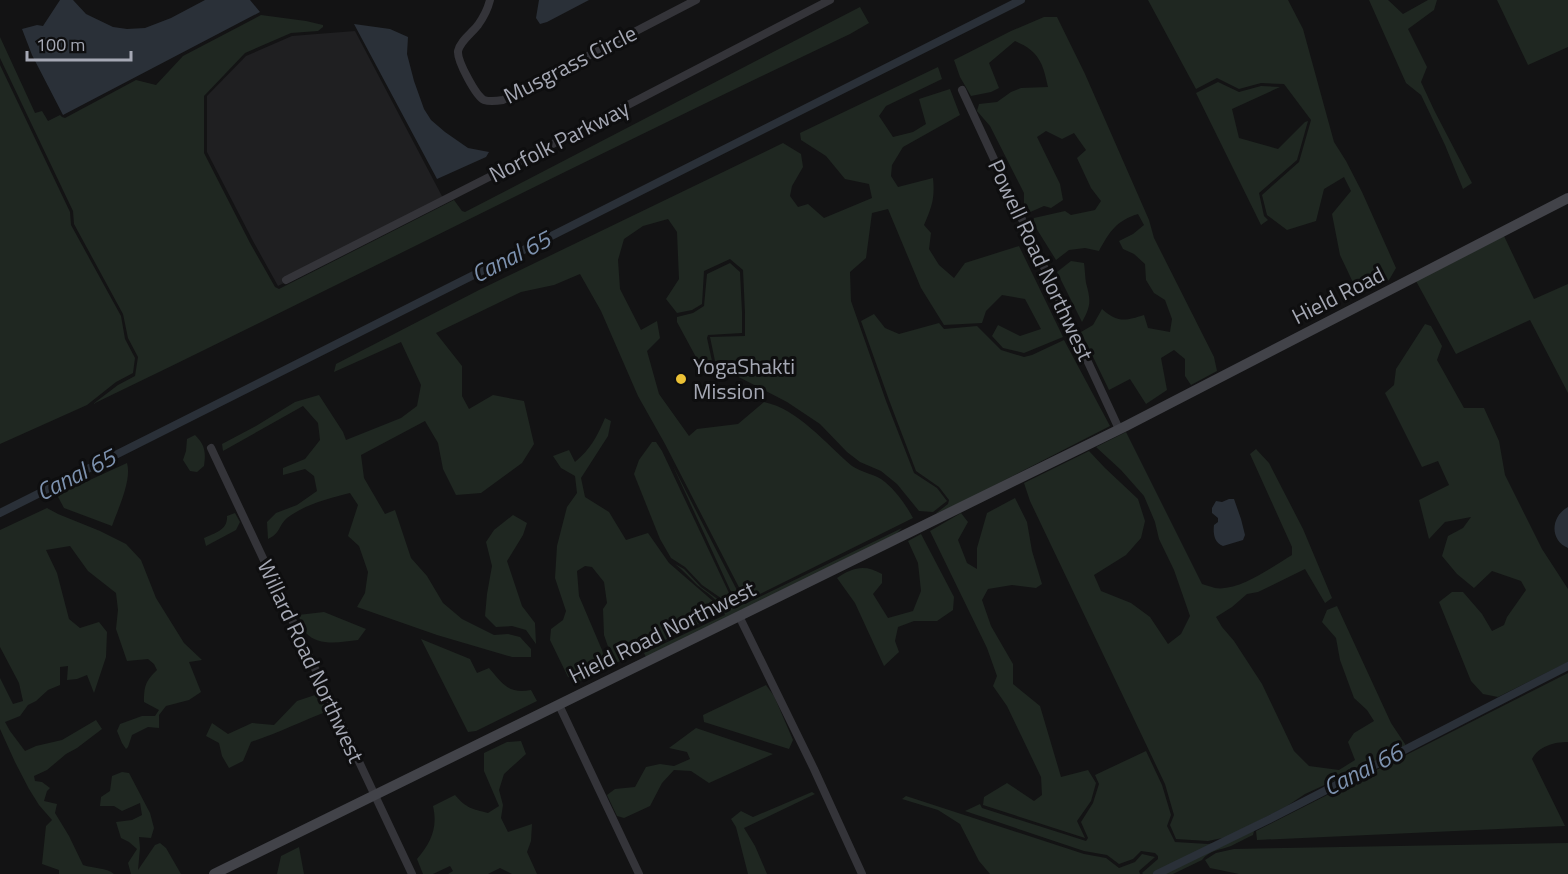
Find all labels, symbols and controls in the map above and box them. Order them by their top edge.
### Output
street label: Musgrass Circle [497,16,643,112]
scale bar [27,24,130,62]
text: 100 m [36,31,85,58]
street label: Norfolk Parkway [483,91,635,191]
street label: Powell Road Northwest [979,154,1103,367]
water label: Canal 65 [464,220,559,291]
street label: Hield Road [1286,257,1390,333]
place label: YogaShakti Mission [693,349,795,408]
marker: YogaShakti Mission [674,372,688,386]
water label: Canal 65 [29,438,124,509]
street label: Willard Road Northwest [249,554,373,769]
street label: Hield Road Northwest [563,572,761,692]
water label: Canal 66 [1316,733,1411,804]

